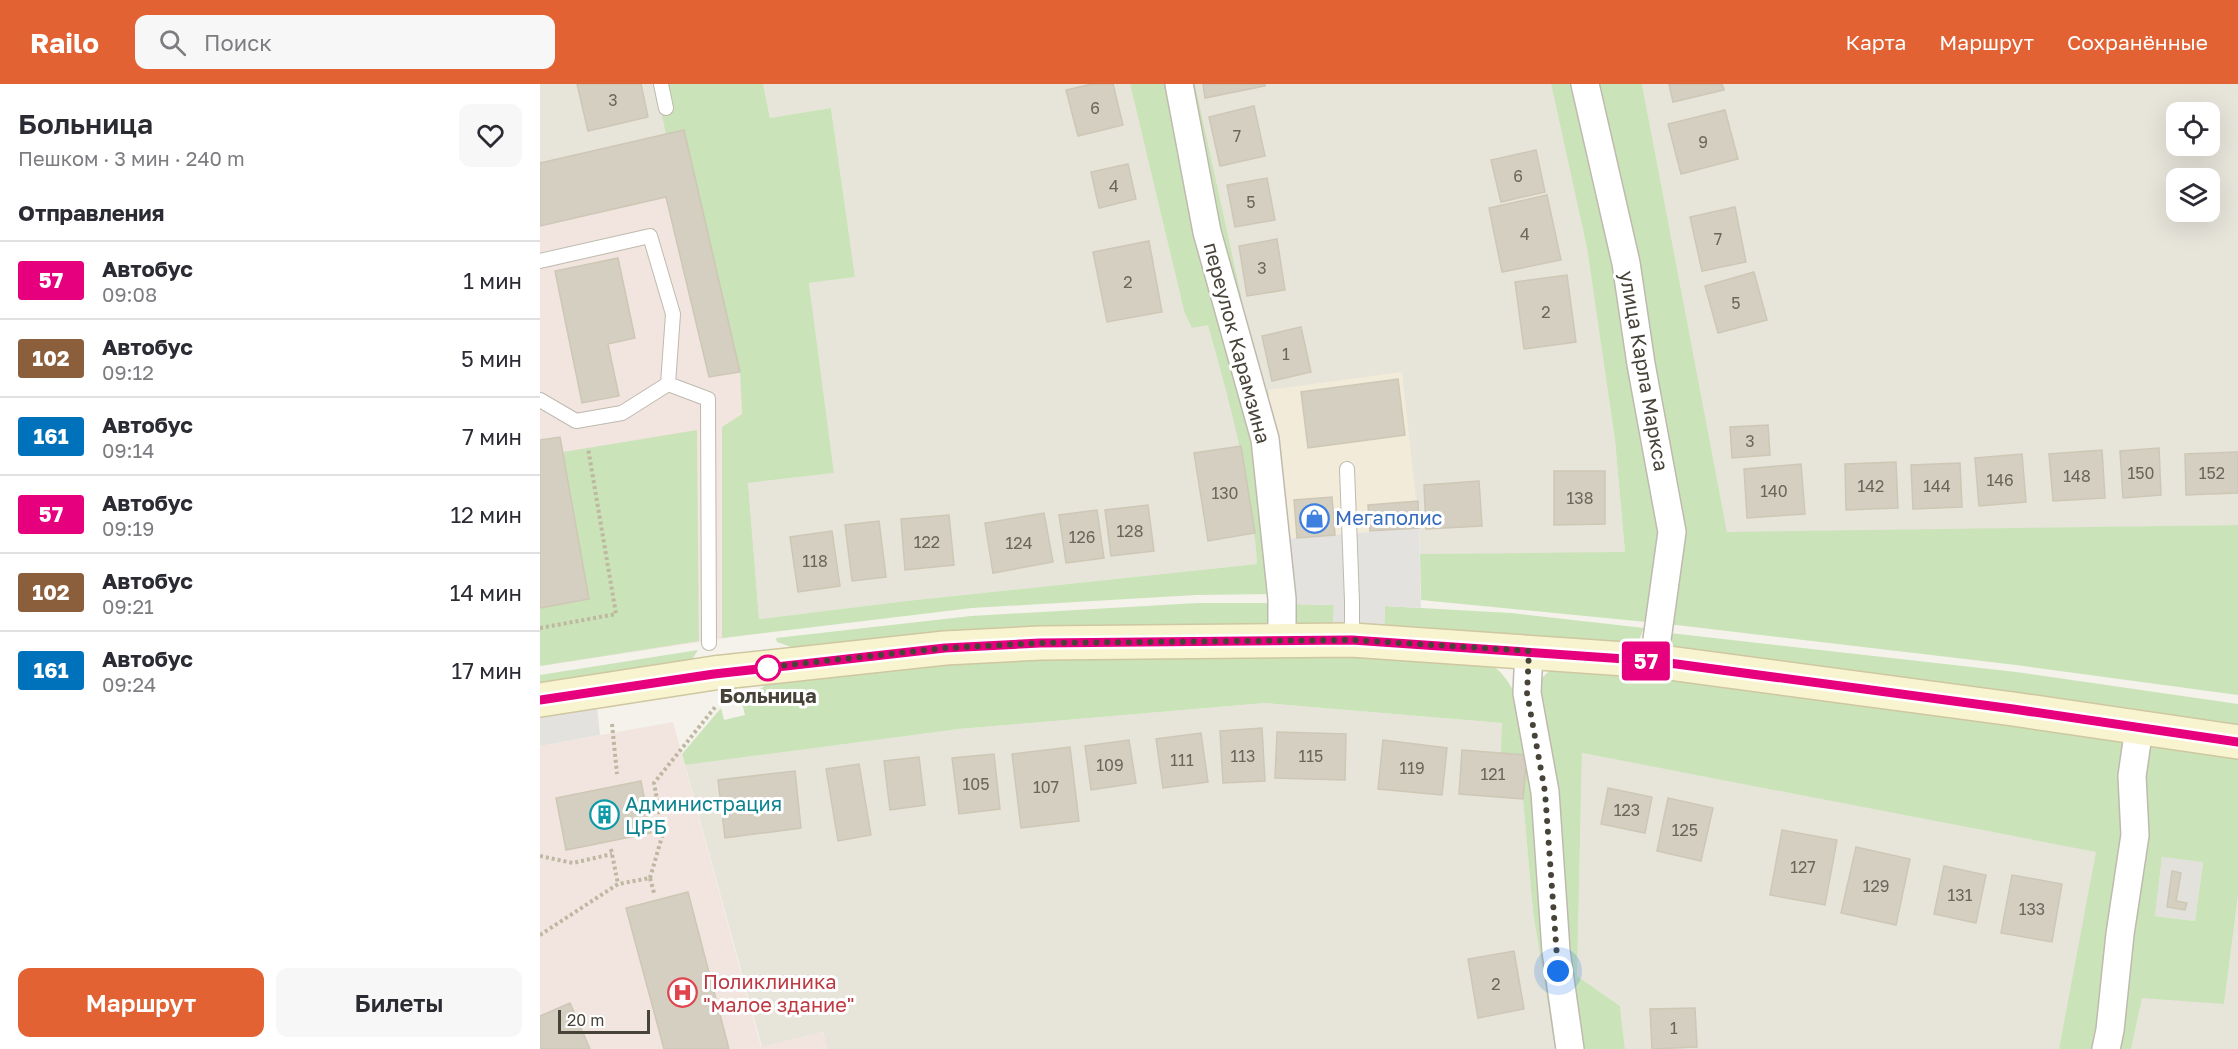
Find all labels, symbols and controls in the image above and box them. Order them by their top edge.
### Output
search box [135,15,555,69]
text: Railo [30,26,99,59]
icon: search [156,26,189,59]
text: Поиск [204,29,272,56]
text: Карта [1845,29,1906,55]
text: Маршрут [1939,29,2034,55]
text: Сохранённые [2067,29,2208,55]
house number: 3 [608,90,618,110]
house number: 6 [1090,98,1100,118]
map controls [2166,102,2220,222]
button: locate [2166,102,2220,156]
button: heart [459,104,522,167]
text: Больница [18,107,153,140]
house number: 7 [1233,126,1241,146]
house number: 9 [1698,132,1708,152]
text: Пешком · 3 мин · 240 m [18,146,245,170]
house number: 6 [1513,166,1523,186]
button: layers [2166,168,2220,222]
house number: 4 [1109,176,1119,196]
house number: 5 [1246,192,1256,212]
text: Отправления [18,199,164,226]
house number: 4 [1520,224,1530,244]
house number: 7 [1714,229,1722,249]
street label: переулок Карамзина [1200,239,1276,446]
text: Автобус [102,255,193,282]
house number: 3 [1257,258,1267,278]
text: 57 [39,267,63,293]
text: 1 мин [463,267,522,294]
street label: улица Карла Маркса [1616,269,1674,473]
house number: 2 [1123,272,1133,292]
text: 09:08 [102,282,157,306]
house number: 5 [1731,293,1741,313]
house number: 2 [1541,302,1551,322]
text: Автобус [102,333,193,360]
house number: 1 [1282,344,1290,364]
text: 102 [32,345,70,371]
text: 5 мин [461,345,522,372]
text: 09:12 [102,360,154,384]
text: Автобус [102,411,193,438]
text: 161 [34,423,68,449]
text: 7 мин [462,423,522,450]
house number: 3 [1745,431,1755,451]
text: 09:14 [102,438,154,462]
house number: 150 [2128,463,2154,483]
house number: 152 [2199,463,2225,483]
house number: 148 [2063,466,2091,486]
house number: 146 [1986,470,2014,490]
house number: 142 [1858,476,1884,496]
house number: 144 [1923,476,1951,496]
house number: 140 [1760,481,1788,501]
house number: 130 [1211,483,1239,503]
house number: 138 [1567,488,1593,508]
text: Автобус [102,489,193,516]
text: 57 [39,501,63,527]
text: 12 мин [450,501,522,528]
shop icon: Мегаполис [1298,502,1330,534]
place label: Мегаполис [1335,505,1443,529]
text: 09:19 [102,516,154,540]
house number: 128 [1117,521,1143,541]
house number: 126 [1069,527,1095,547]
house number: 122 [914,532,940,552]
house number: 124 [1006,533,1032,553]
house number: 118 [802,551,828,571]
text: Автобус [102,567,193,594]
text: 102 [32,579,70,605]
text: 14 мин [450,579,522,606]
text: 09:21 [102,594,154,618]
line badge: 57 [1619,642,1673,680]
text: Автобус [102,645,193,672]
text: 57 [1634,648,1658,674]
marker: Больница [755,655,781,681]
text: 161 [34,657,68,683]
text: 17 мин [451,657,522,684]
text: 09:24 [102,672,156,696]
place label: Больница [719,683,817,707]
house number: 113 [1231,746,1255,766]
house number: 115 [1299,746,1323,766]
house number: 111 [1170,750,1194,770]
house number: 109 [1096,755,1124,775]
house number: 119 [1399,758,1425,778]
house number: 121 [1481,764,1506,784]
house number: 105 [963,774,989,794]
house number: 107 [1033,777,1059,797]
place label: Администрация ЦРБ [625,791,782,838]
building icon: Администрация ЦРБ [588,799,620,831]
house number: 123 [1614,800,1640,820]
house number: 125 [1672,820,1698,840]
house number: 127 [1790,857,1816,877]
house number: 129 [1863,876,1889,896]
house number: 131 [1948,885,1973,905]
house number: 133 [2019,899,2045,919]
your location [1543,956,1573,986]
button: Маршрут [18,968,264,1037]
button: Билеты [276,968,522,1037]
place label: Поликлиника "малое здание" [703,969,855,1016]
house number: 2 [1491,974,1501,994]
hospital icon: Поликлиника "малое здание" [666,977,698,1009]
scale bar [558,1007,650,1034]
text: 20 m [567,1010,604,1030]
house number: 1 [1670,1018,1678,1038]

